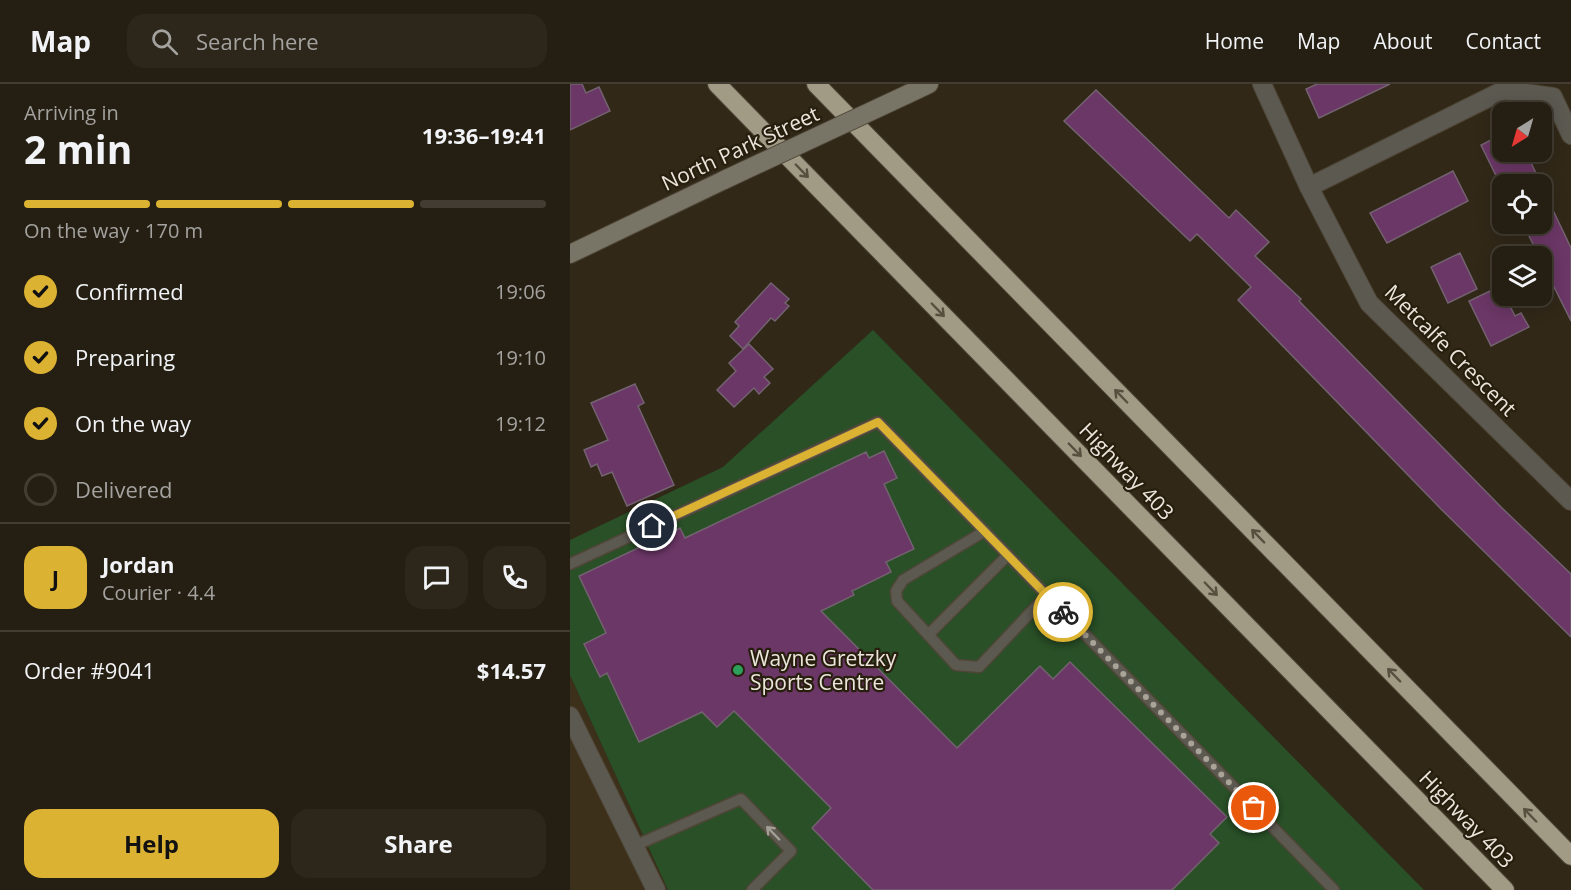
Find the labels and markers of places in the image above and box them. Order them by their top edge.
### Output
pin [626,500,677,551]
place label: Wayne Gretzky Sports Centre [750,644,897,696]
marker: Wayne Gretzky Sports Centre [731,663,745,677]
pin [1228,782,1279,833]

